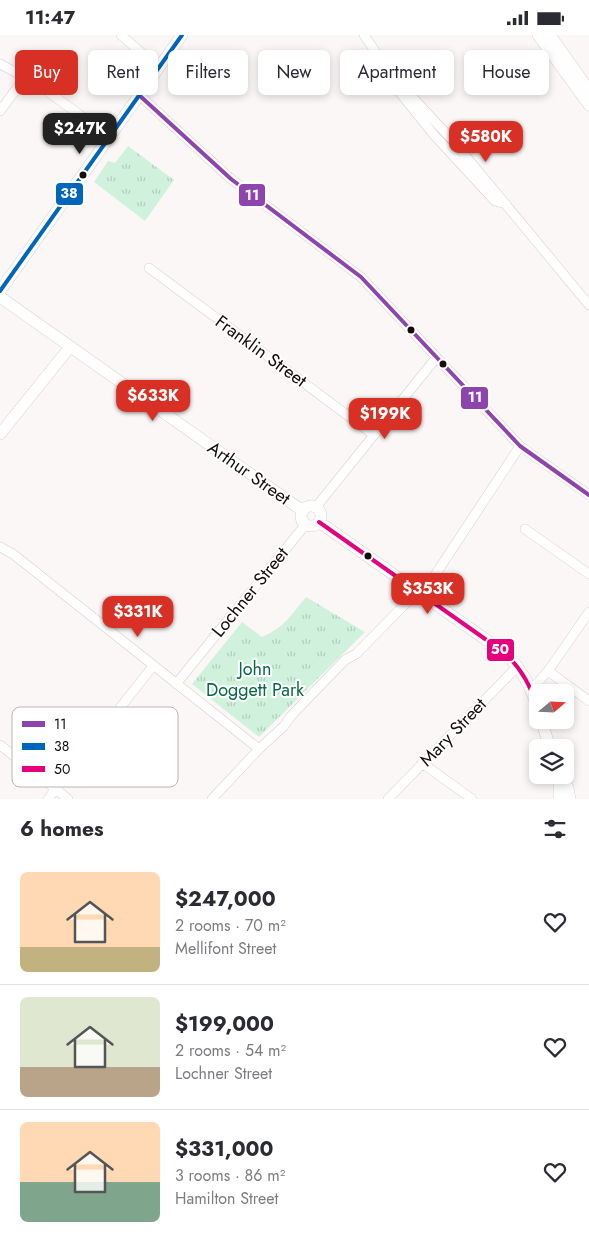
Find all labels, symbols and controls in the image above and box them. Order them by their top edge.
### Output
text: 11:47 [25,4,75,31]
chip: Buy [15,50,78,95]
chip: Rent [88,50,158,95]
chip: Filters [168,50,248,95]
chip: New [258,50,330,95]
chip: Apartment [340,50,454,95]
chip: House [464,50,549,95]
pin: $247K [45,113,115,155]
text: $247K [54,117,106,140]
pin: $580K [451,121,521,163]
text: $580K [460,125,512,148]
unlabelled marker [78,170,88,180]
line badge: 38 [55,182,84,206]
text: 38 [60,183,78,203]
line badge: 11 [238,183,266,207]
text: 11 [245,185,259,205]
street label: Franklin Street [210,309,313,393]
unlabelled marker [406,325,416,335]
unlabelled marker [438,359,448,369]
pin: $633K [118,379,188,422]
text: $633K [127,384,179,407]
line badge: 11 [460,386,489,410]
text: 11 [468,387,482,407]
pin: $199K [350,397,420,440]
text: $199K [360,402,410,425]
street label: Arthur Street [202,435,296,512]
street label: Lochner Street [206,541,295,643]
unlabelled marker [363,551,373,561]
pin: $353K [393,573,463,615]
text: $353K [402,577,454,600]
pin: $331K [103,595,173,638]
text: $331K [113,600,163,623]
line badge: 50 [486,638,515,662]
text: 50 [491,639,509,659]
park label: John Doggett Park [206,656,304,703]
north arrow [529,684,574,729]
map controls [529,684,574,784]
street label: Mary Street [414,691,493,772]
legend [12,707,178,787]
text: 11 [54,714,67,734]
text: 38 [54,736,69,756]
button: layers [529,739,574,784]
text: 50 [54,759,70,779]
text: 6 homes [20,814,104,844]
icon: filters [541,815,569,843]
text: $247,000 [175,884,276,914]
icon: home [60,892,120,952]
icon: heart [541,908,569,936]
text: 2 rooms · 70 m² [175,914,286,937]
text: Mellifont Street [175,937,276,960]
text: $199,000 [175,1009,274,1039]
icon: home [60,1017,120,1077]
icon: heart [541,1033,569,1061]
text: 2 rooms · 54 m² [175,1039,286,1062]
text: Lochner Street [175,1062,272,1085]
text: $331,000 [175,1134,273,1164]
icon: home [60,1142,120,1202]
icon: heart [541,1158,569,1186]
text: 3 rooms · 86 m² [175,1164,285,1187]
text: Hamilton Street [175,1187,278,1210]

